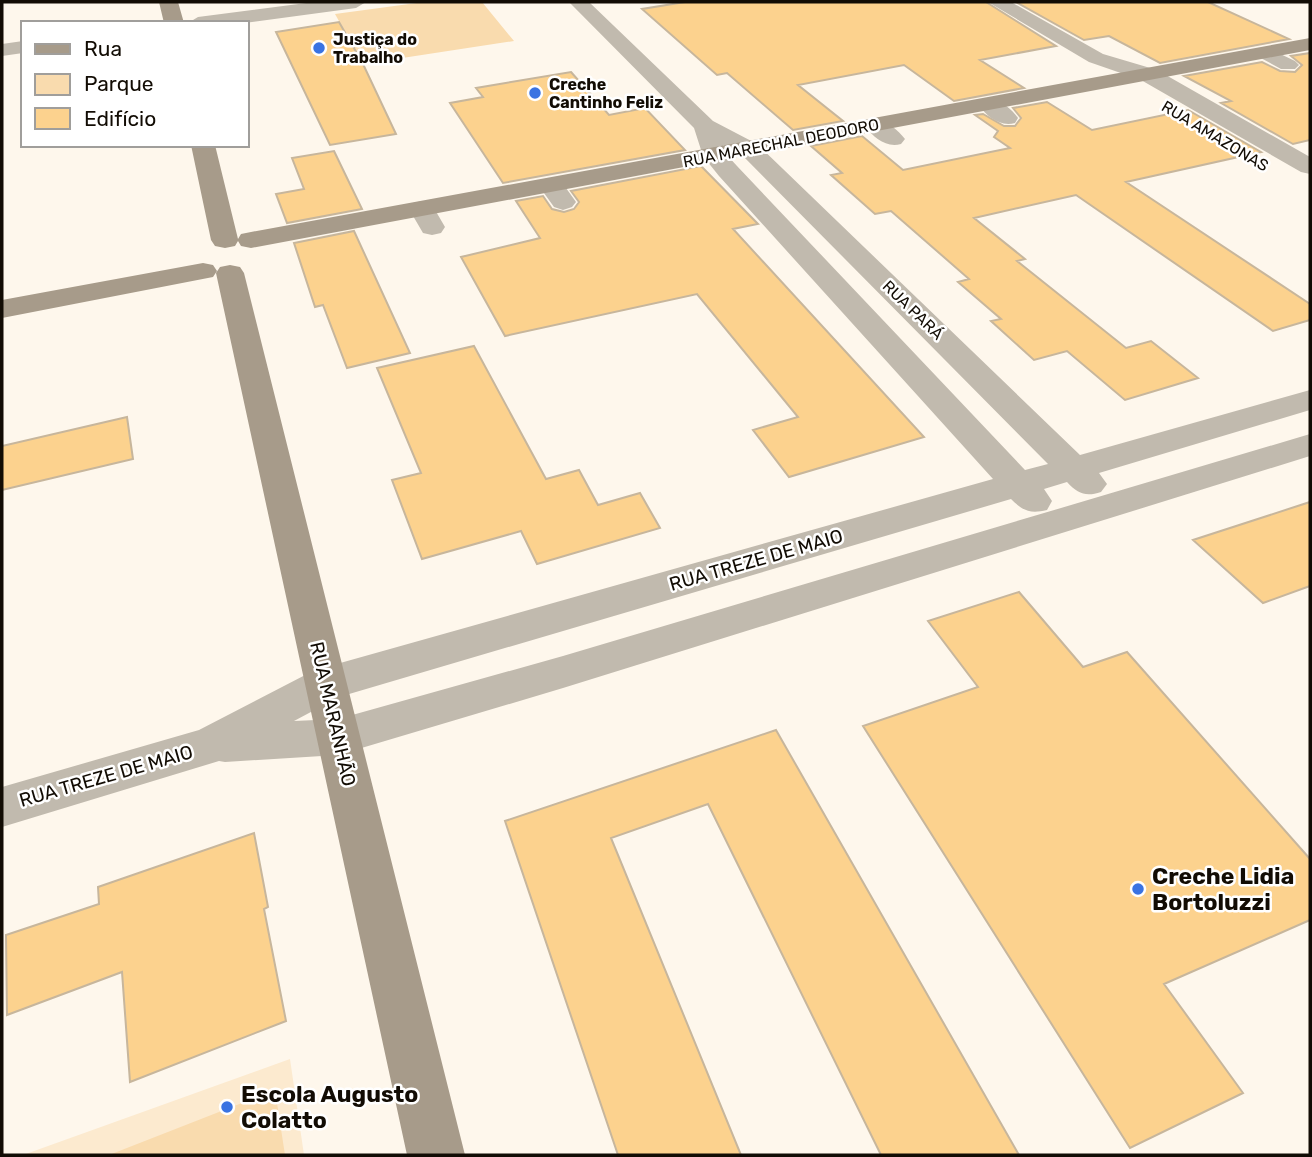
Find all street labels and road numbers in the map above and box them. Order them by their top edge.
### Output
street label: RUA AMAZONAS [1158,97,1272,175]
street label: RUA MARECHAL DEODORO [681,115,881,171]
street label: RUA PARÁ [879,276,948,344]
street label: RUA TREZE DE MAIO [667,524,845,596]
street label: RUA MARANHÃO [305,640,361,788]
street label: RUA TREZE DE MAIO [17,740,195,812]

